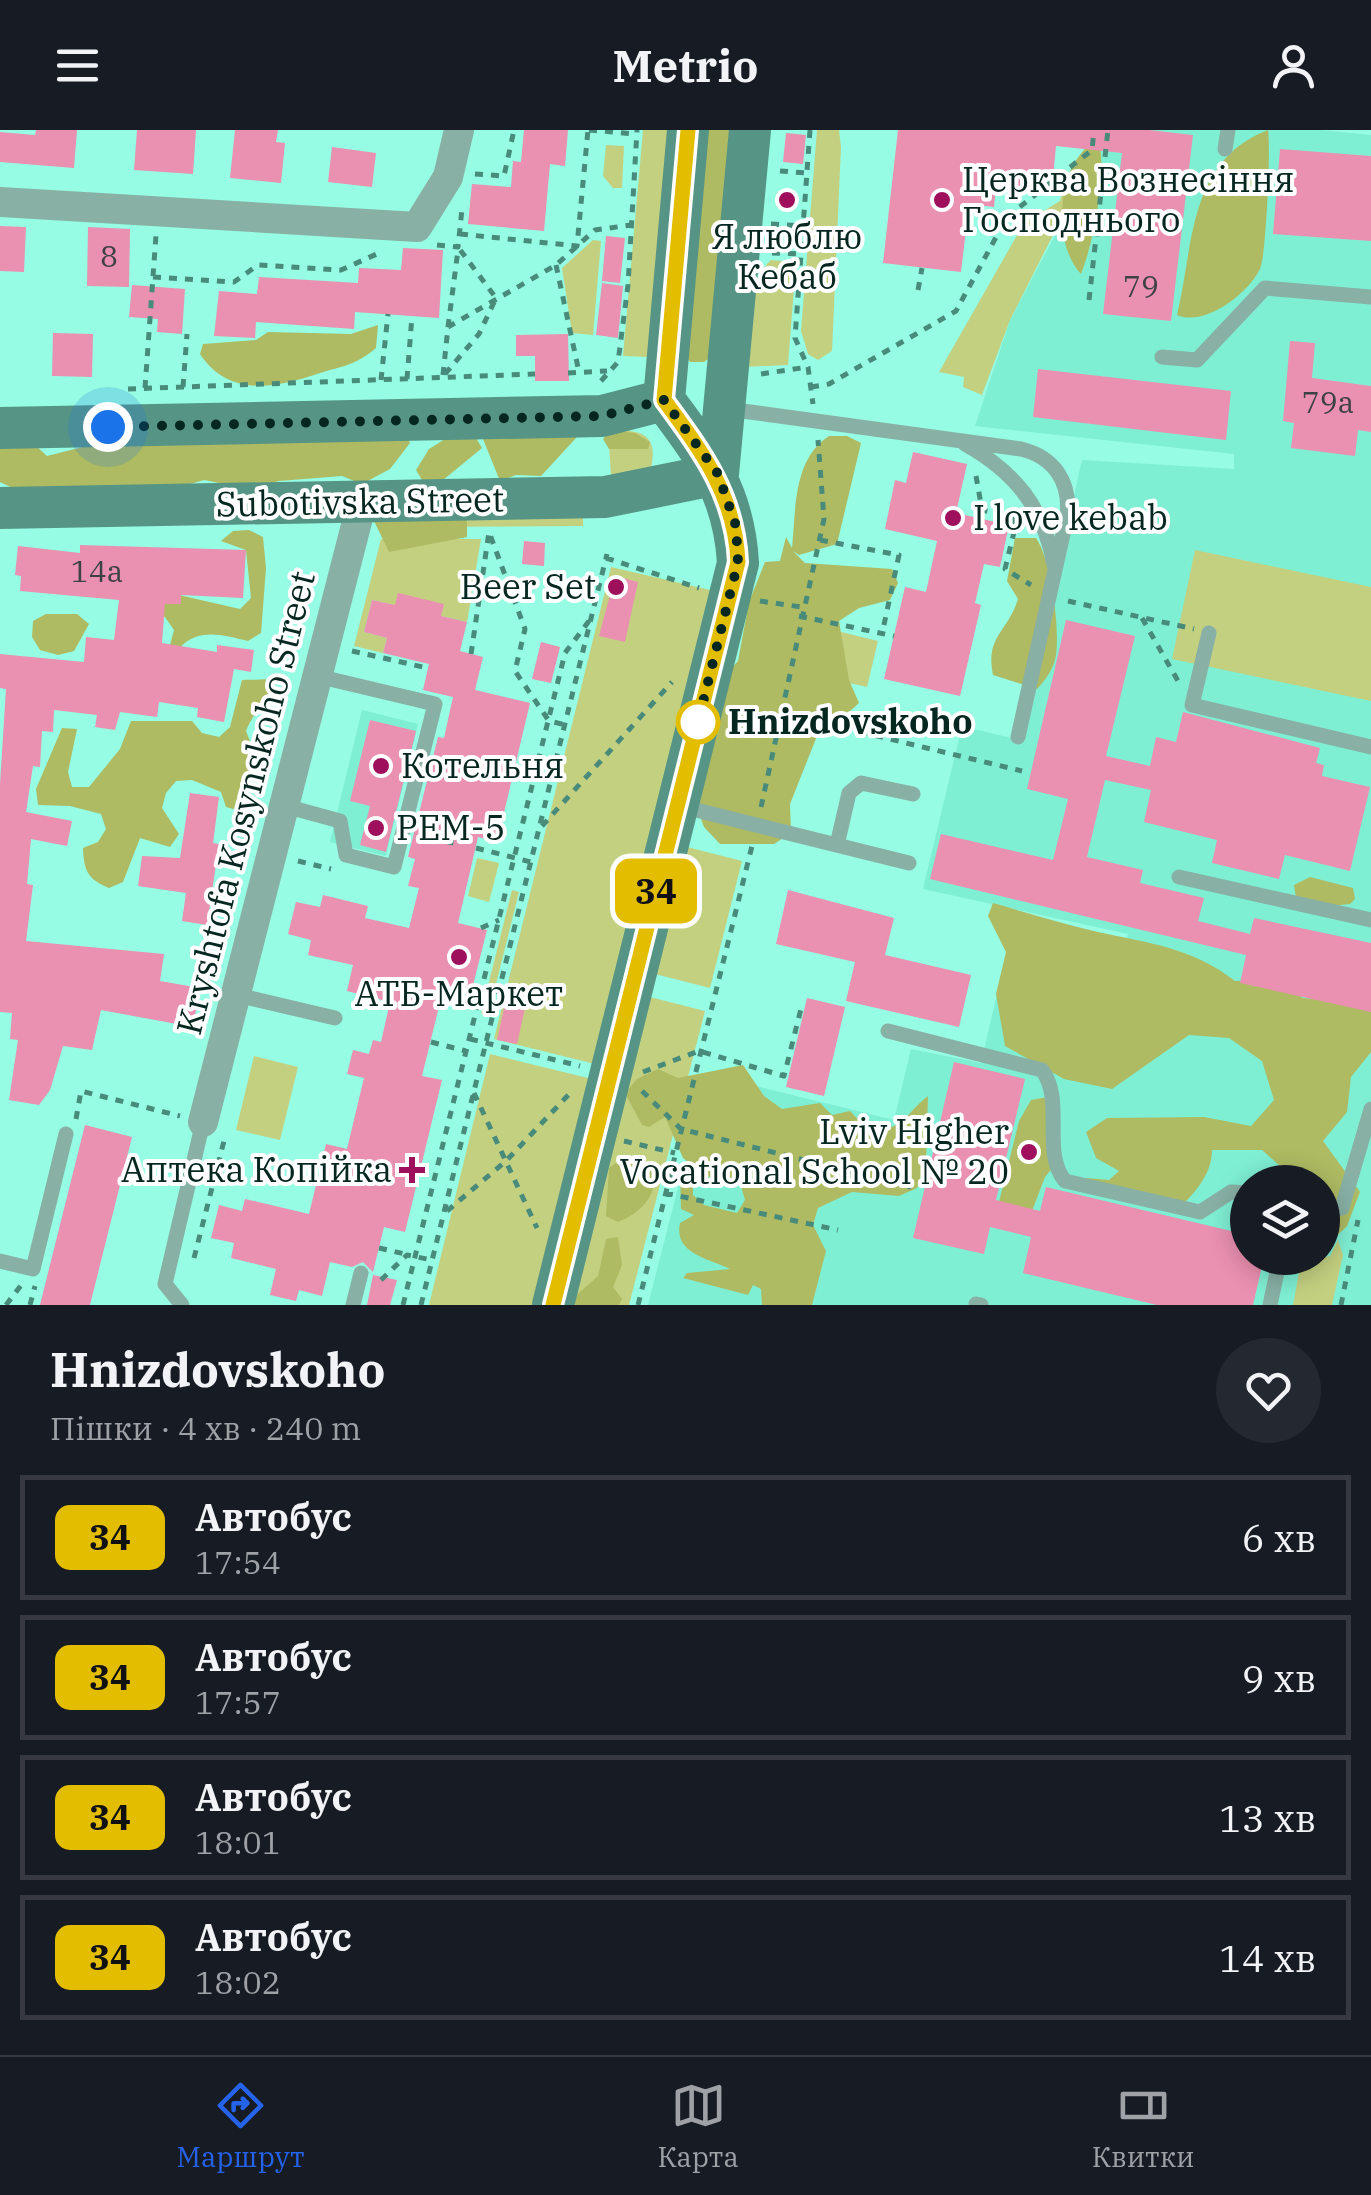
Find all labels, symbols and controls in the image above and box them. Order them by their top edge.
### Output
text: Metrio [612,36,759,94]
icon: menu [50,38,105,93]
icon: person [1266,38,1321,93]
place label: Церква Вознесіння Господнього [962,156,1294,242]
marker: Я люблю Кебаб [776,189,798,211]
marker: Церква Вознесіння Господнього [931,189,953,211]
place label: Я люблю Кебаб [712,213,862,299]
house number: 8 [100,236,118,275]
house number: 79 [1123,266,1159,305]
house number: 79а [1302,382,1354,421]
your location [83,402,133,452]
street label: Subotivska Street [215,475,505,527]
place label: I love kebab [973,494,1168,540]
marker: I love kebab [942,507,964,529]
house number: 14а [71,551,123,590]
place label: Beer Set [460,563,596,609]
street label: Kryshtofa Kosynskoho Street [165,566,325,1039]
marker: Beer Set [605,576,627,598]
place label: Hnizdovskoho [728,698,973,744]
marker: Hnizdovskoho [677,701,719,743]
place label: Котельня [401,742,564,788]
marker: Котельня [370,755,392,777]
place label: РЕМ-5 [396,804,506,850]
marker: РЕМ-5 [365,817,387,839]
line badge: 34 [611,858,701,924]
text: 34 [635,868,677,914]
marker: АТБ-Маркет [448,946,470,968]
place label: АТБ-Маркет [355,970,563,1016]
place label: Lviv Higher Vocational School № 20 [619,1108,1009,1194]
marker: Lviv Higher Vocational School № 20 [1018,1141,1040,1163]
place label: Аптека Копійка [121,1146,392,1192]
marker: Аптека Копійка [401,1159,423,1181]
map controls [1230,1165,1340,1275]
button: layers [1230,1165,1340,1275]
text: Hnizdovskoho [50,1338,385,1400]
button: heart [1216,1338,1321,1443]
text: Пішки · 4 хв · 240 m [50,1407,361,1449]
text: Автобус [195,1492,352,1541]
text: 6 хв [1242,1513,1316,1562]
text: 34 [89,1514,131,1560]
text: 17:54 [195,1541,281,1583]
text: Автобус [195,1632,352,1681]
text: 9 хв [1242,1653,1316,1702]
text: 34 [89,1654,131,1700]
text: 17:57 [195,1681,281,1723]
text: Автобус [195,1772,352,1821]
text: 13 хв [1219,1793,1316,1842]
text: 34 [89,1794,131,1840]
text: 18:01 [195,1821,281,1863]
text: Автобус [195,1912,352,1961]
text: 14 хв [1219,1933,1316,1982]
text: 34 [89,1934,131,1980]
text: 18:02 [195,1961,281,2003]
tab: Маршрут [176,2078,305,2175]
tab: Карта [658,2078,739,2175]
tab: Квитки [1092,2078,1195,2175]

